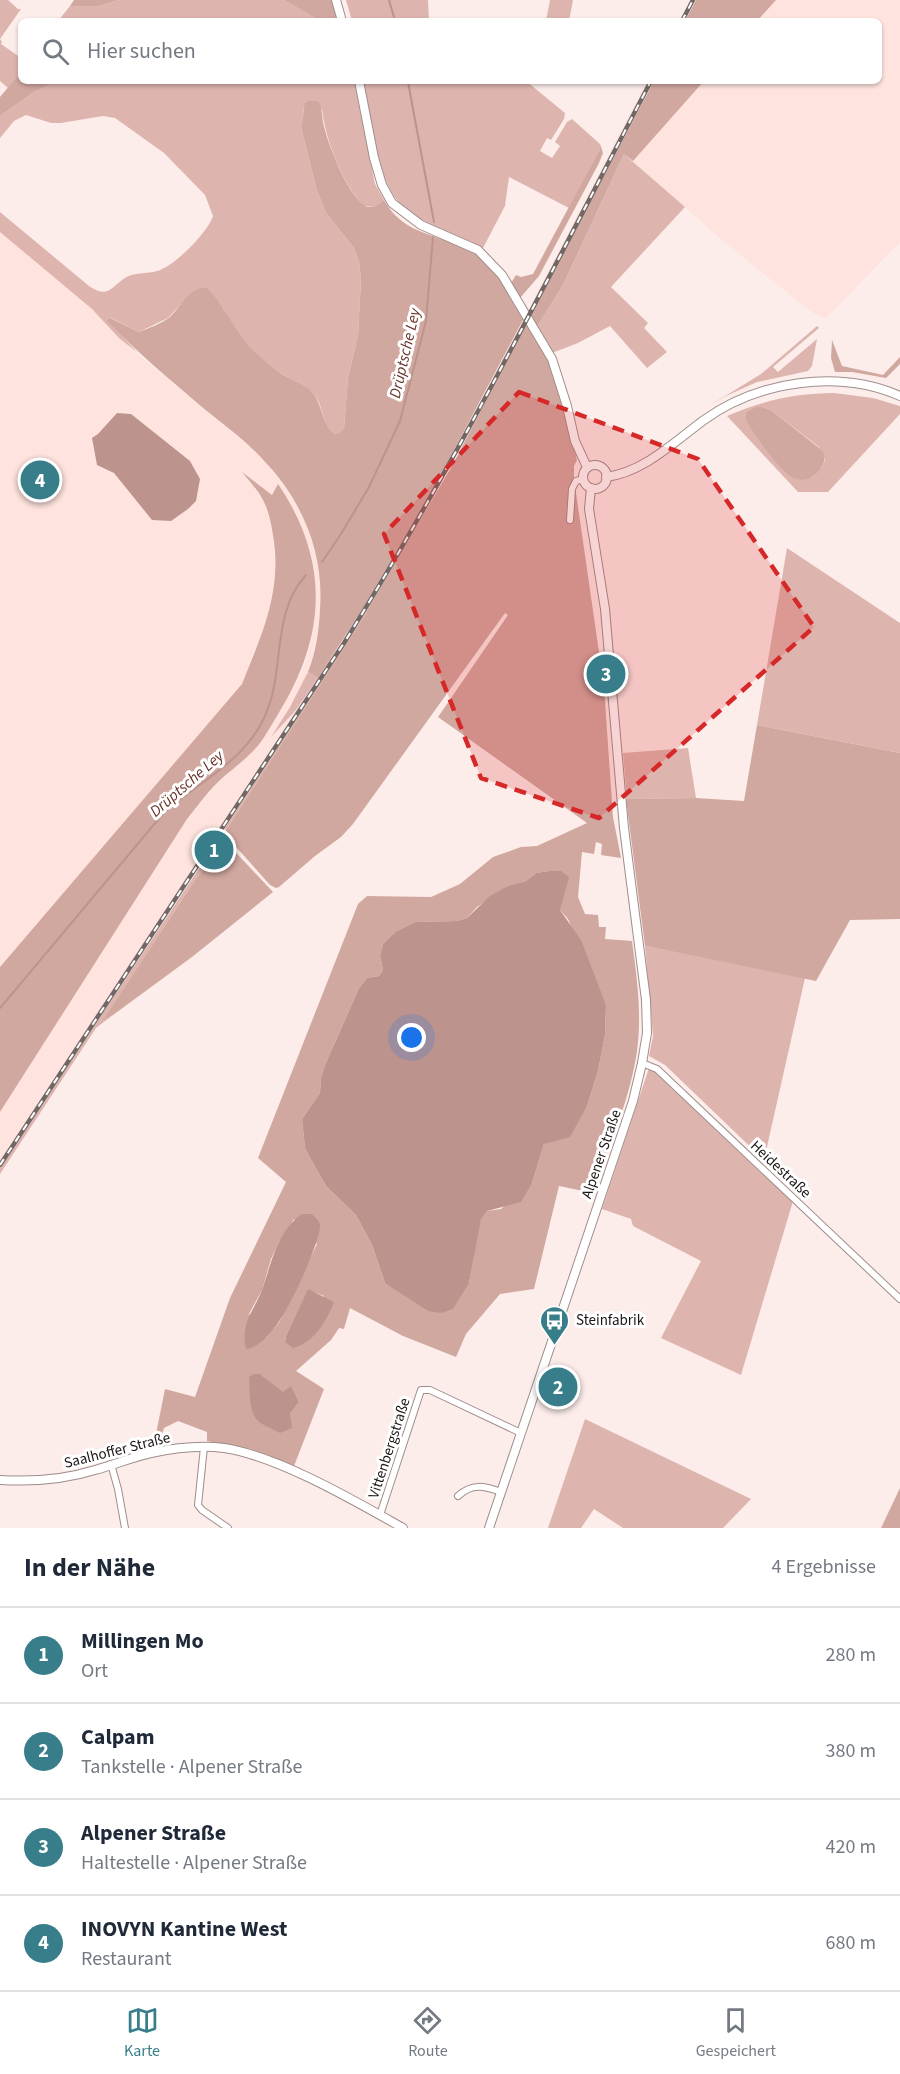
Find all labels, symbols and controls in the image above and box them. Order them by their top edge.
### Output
search box [18,18,882,84]
icon: search [39,35,72,68]
text: Hier suchen [87,35,196,67]
water label: Drüptsche Ley [384,305,426,400]
pin: 4 [20,458,60,502]
pin: 3 [586,652,626,696]
water label: Drüptsche Ley [145,745,229,822]
pin: 1 [194,828,234,872]
your location [397,1023,426,1052]
street label: Alpener Straße [576,1107,627,1201]
street label: Heidestraße [746,1136,816,1203]
bus stop icon: Steinfabrik [539,1304,571,1346]
place label: Steinfabrik [576,1310,645,1331]
pin: 2 [538,1364,578,1410]
street label: Vittenbergstraße [363,1395,416,1501]
street label: Saalhoffer Straße [62,1427,172,1474]
text: In der Nähe [24,1549,155,1586]
text: 4 Ergebnisse [771,1553,876,1581]
text: Millingen Mo [81,1625,204,1657]
text: 1 [38,1641,49,1669]
text: 280 m [826,1641,876,1669]
text: Ort [81,1657,108,1685]
text: Calpam [81,1721,155,1753]
text: 2 [38,1737,49,1765]
text: 380 m [826,1737,876,1765]
text: Tankstelle · Alpener Straße [81,1753,302,1781]
text: Alpener Straße [81,1817,226,1849]
text: 3 [38,1833,49,1861]
text: 420 m [826,1833,876,1861]
text: Haltestelle · Alpener Straße [81,1849,307,1877]
text: INOVYN Kantine West [81,1913,287,1945]
text: 4 [38,1929,49,1957]
text: 680 m [826,1929,876,1957]
text: Restaurant [81,1945,172,1973]
tab: Karte [124,2004,160,2062]
tab: Route [408,2004,448,2062]
tab: Gespeichert [696,2004,776,2062]

